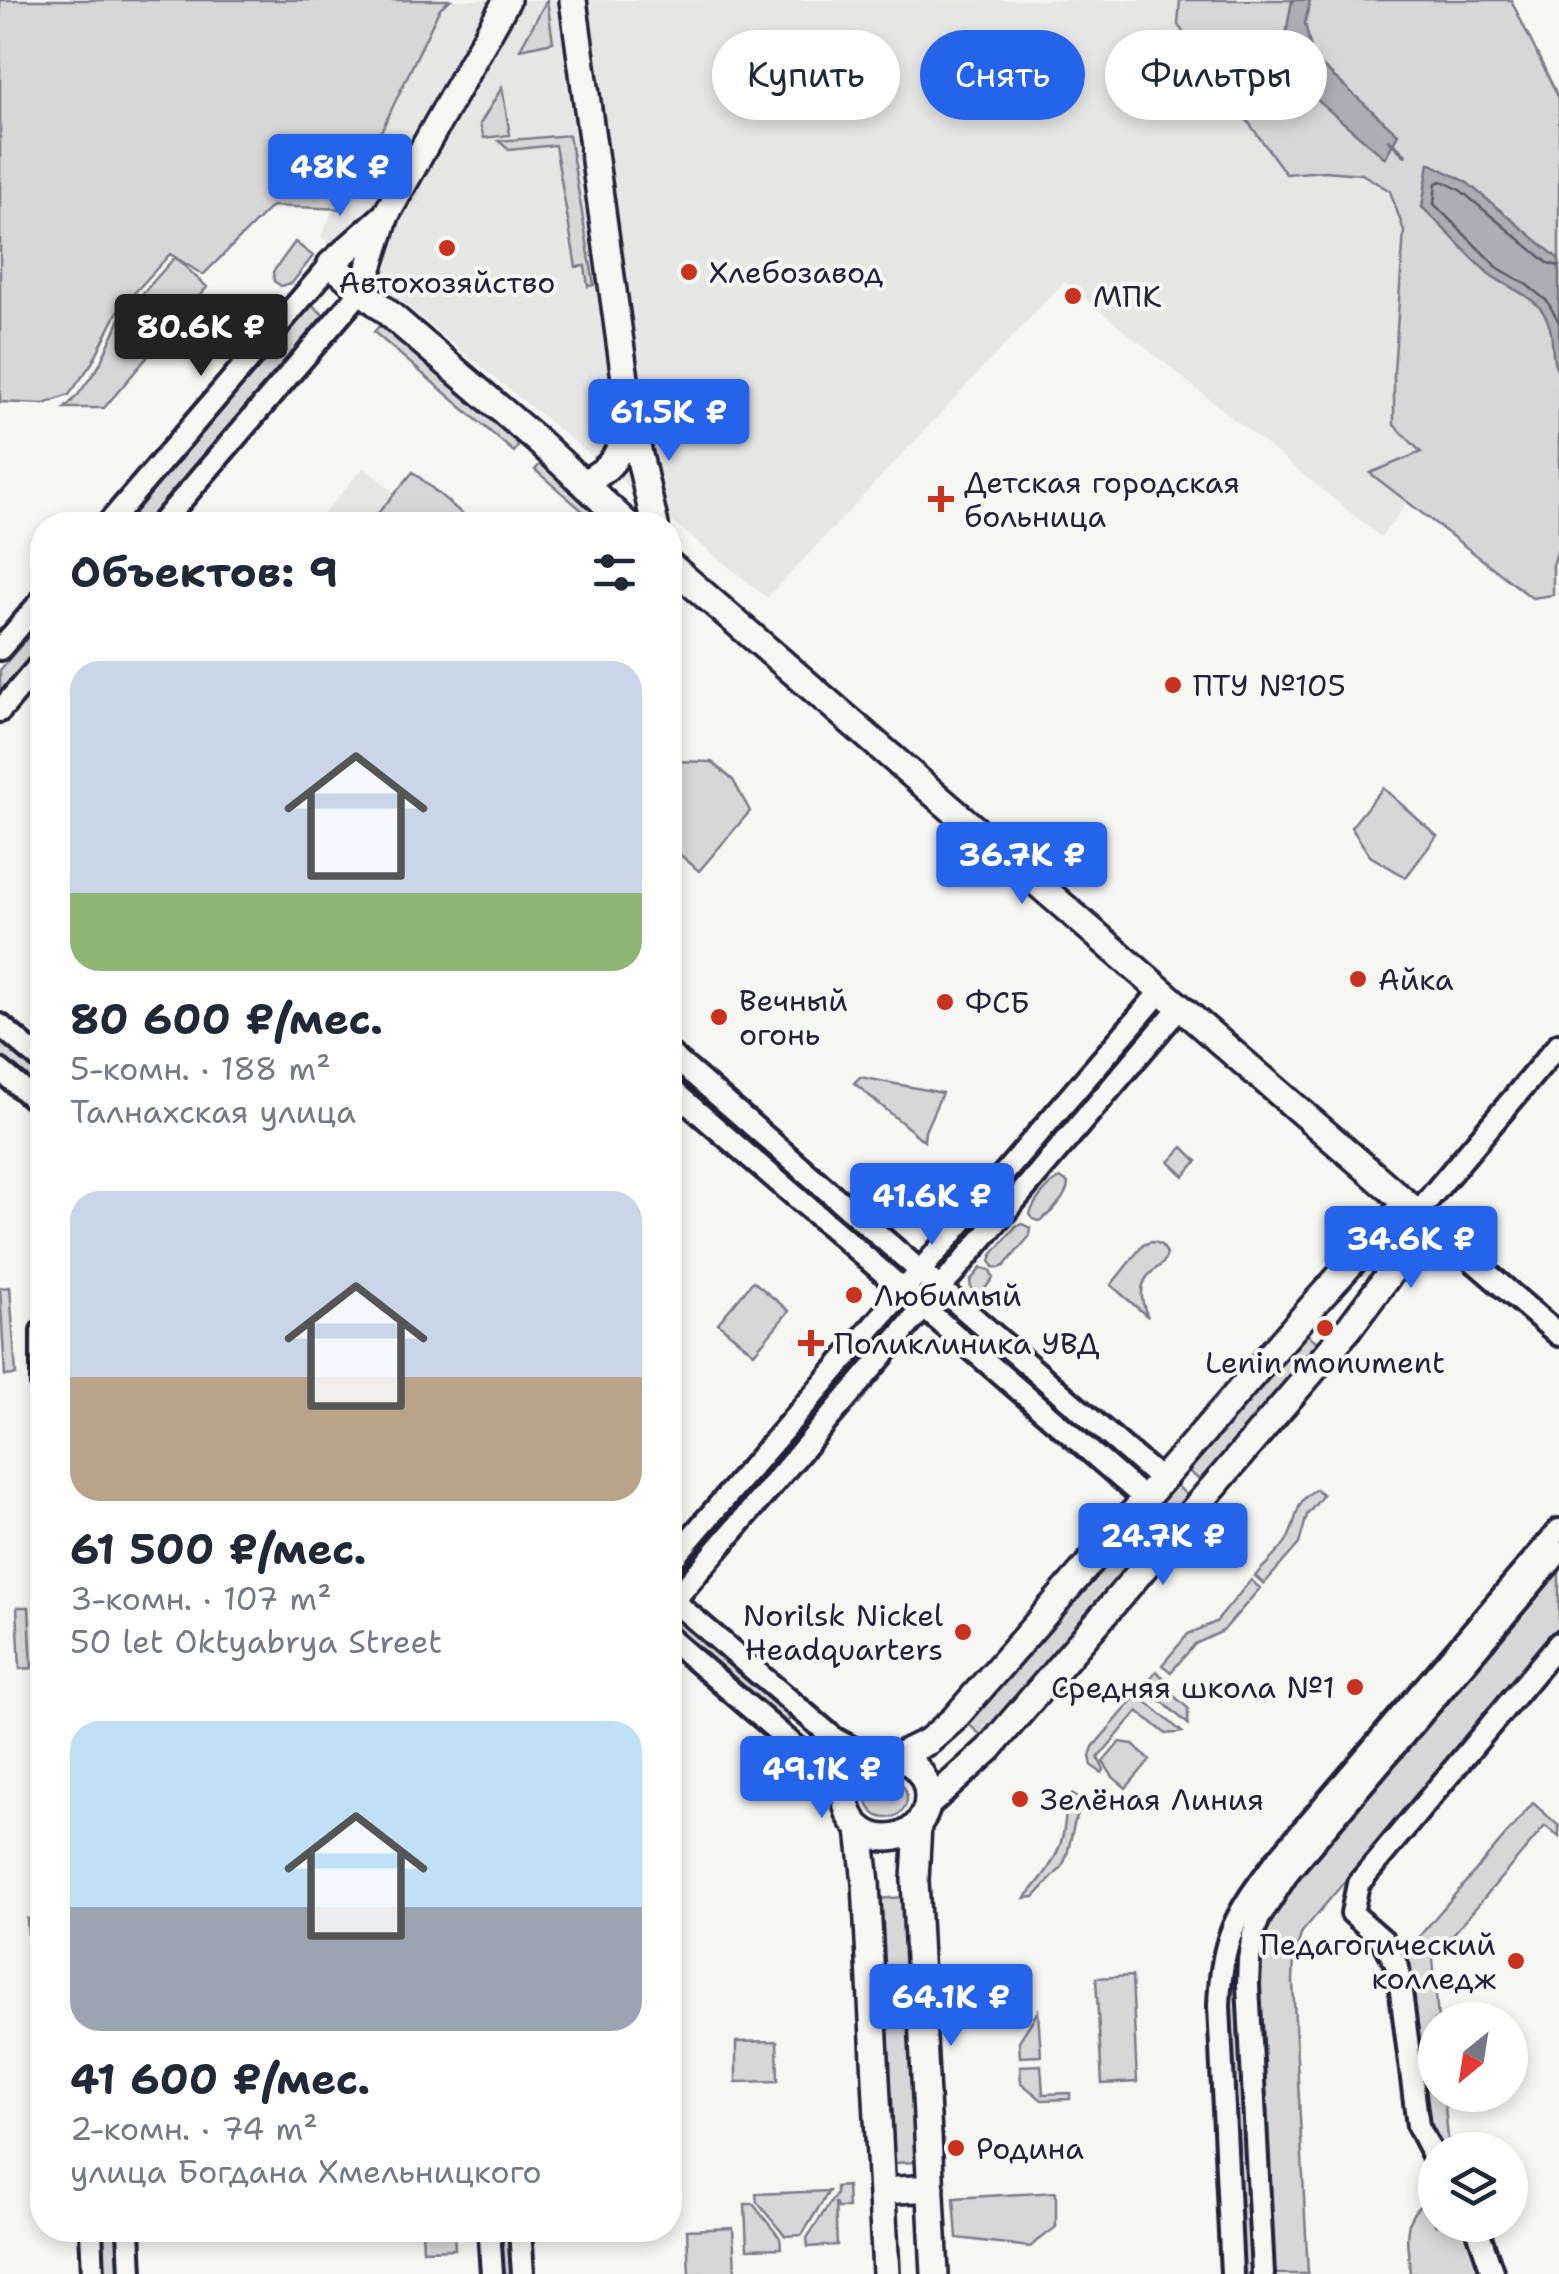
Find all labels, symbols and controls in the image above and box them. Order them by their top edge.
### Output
chip: Купить [712,30,900,120]
chip: Снять [920,30,1085,120]
chip: Фильтры [1105,30,1327,120]
pin: 48K ₽ [270,134,410,219]
text: 48K ₽ [290,145,390,188]
marker: Автохозяйство [436,237,458,259]
place label: Хлебозавод [709,252,883,293]
marker: Хлебозавод [678,261,700,283]
place label: Автохозяйство [338,262,556,303]
place label: МПК [1093,276,1162,317]
marker: МПК [1062,285,1084,307]
pin: 80.6K ₽ [109,294,293,379]
text: 80.6K ₽ [137,305,265,348]
pin: 61.5K ₽ [577,379,761,464]
text: 61.5K ₽ [610,390,728,433]
place label: Детская городская больница [964,462,1240,537]
marker: Детская городская больница [928,486,954,512]
text: Объектов: 9 [70,544,338,600]
icon: filters [587,545,642,600]
place label: ПТУ №105 [1193,665,1346,706]
marker: ПТУ №105 [1162,674,1184,696]
icon: home [266,726,446,906]
pin: 36.7K ₽ [930,822,1114,907]
text: 36.7K ₽ [958,833,1086,876]
place label: Айка [1378,959,1454,1000]
marker: Айка [1347,968,1369,990]
place label: Вечный огонь [739,980,848,1055]
place label: ФСБ [965,982,1030,1023]
text: 80 600 ₽/мес. [70,991,383,1047]
marker: ФСБ [934,991,956,1013]
marker: Вечный огонь [708,1006,730,1028]
text: 5-комн. · 188 m² [70,1047,331,1090]
text: Талнахская улица [70,1090,356,1133]
pin: 41.6K ₽ [840,1163,1024,1248]
text: 41.6K ₽ [872,1174,992,1217]
pin: 34.6K ₽ [1319,1206,1503,1291]
text: 34.6K ₽ [1346,1217,1476,1260]
icon: home [266,1256,446,1436]
place label: Любимый [874,1275,1022,1316]
marker: Любимый [843,1284,865,1306]
marker: Lenin monument [1314,1317,1336,1339]
place label: Поликлиника УВД [834,1323,1100,1364]
marker: Поликлиника УВД [798,1330,824,1356]
place label: Lenin monument [1205,1342,1445,1383]
pin: 24.7K ₽ [1071,1503,1255,1588]
text: 24.7K ₽ [1100,1514,1226,1557]
text: 61 500 ₽/мес. [70,1521,367,1577]
text: 3-комн. · 107 m² [70,1577,332,1620]
place label: Norilsk Nickel Headquarters [743,1595,943,1670]
text: 50 let Oktyabrya Street [70,1620,442,1663]
marker: Norilsk Nickel Headquarters [952,1621,974,1643]
place label: Средняя школа №1 [1051,1667,1335,1708]
marker: Средняя школа №1 [1344,1676,1366,1698]
pin: 49.1K ₽ [730,1736,914,1821]
text: 49.1K ₽ [762,1747,882,1790]
place label: Зелёная Линия [1040,1779,1264,1820]
icon: home [266,1786,446,1966]
marker: Зелёная Линия [1009,1788,1031,1810]
place label: Педагогический колледж [1260,1924,1497,1999]
marker: Педагогический колледж [1505,1950,1527,1972]
pin: 64.1K ₽ [859,1964,1043,2049]
text: 64.1K ₽ [892,1975,1010,2018]
north arrow [1418,2002,1528,2112]
map controls [1418,2002,1528,2242]
text: 41 600 ₽/мес. [70,2051,370,2107]
text: 2-комн. · 74 m² [70,2107,318,2150]
place label: Родина [976,2128,1084,2169]
button: layers [1418,2132,1528,2242]
marker: Родина [945,2137,967,2159]
text: улица Богдана Хмельницкого [70,2150,542,2193]

